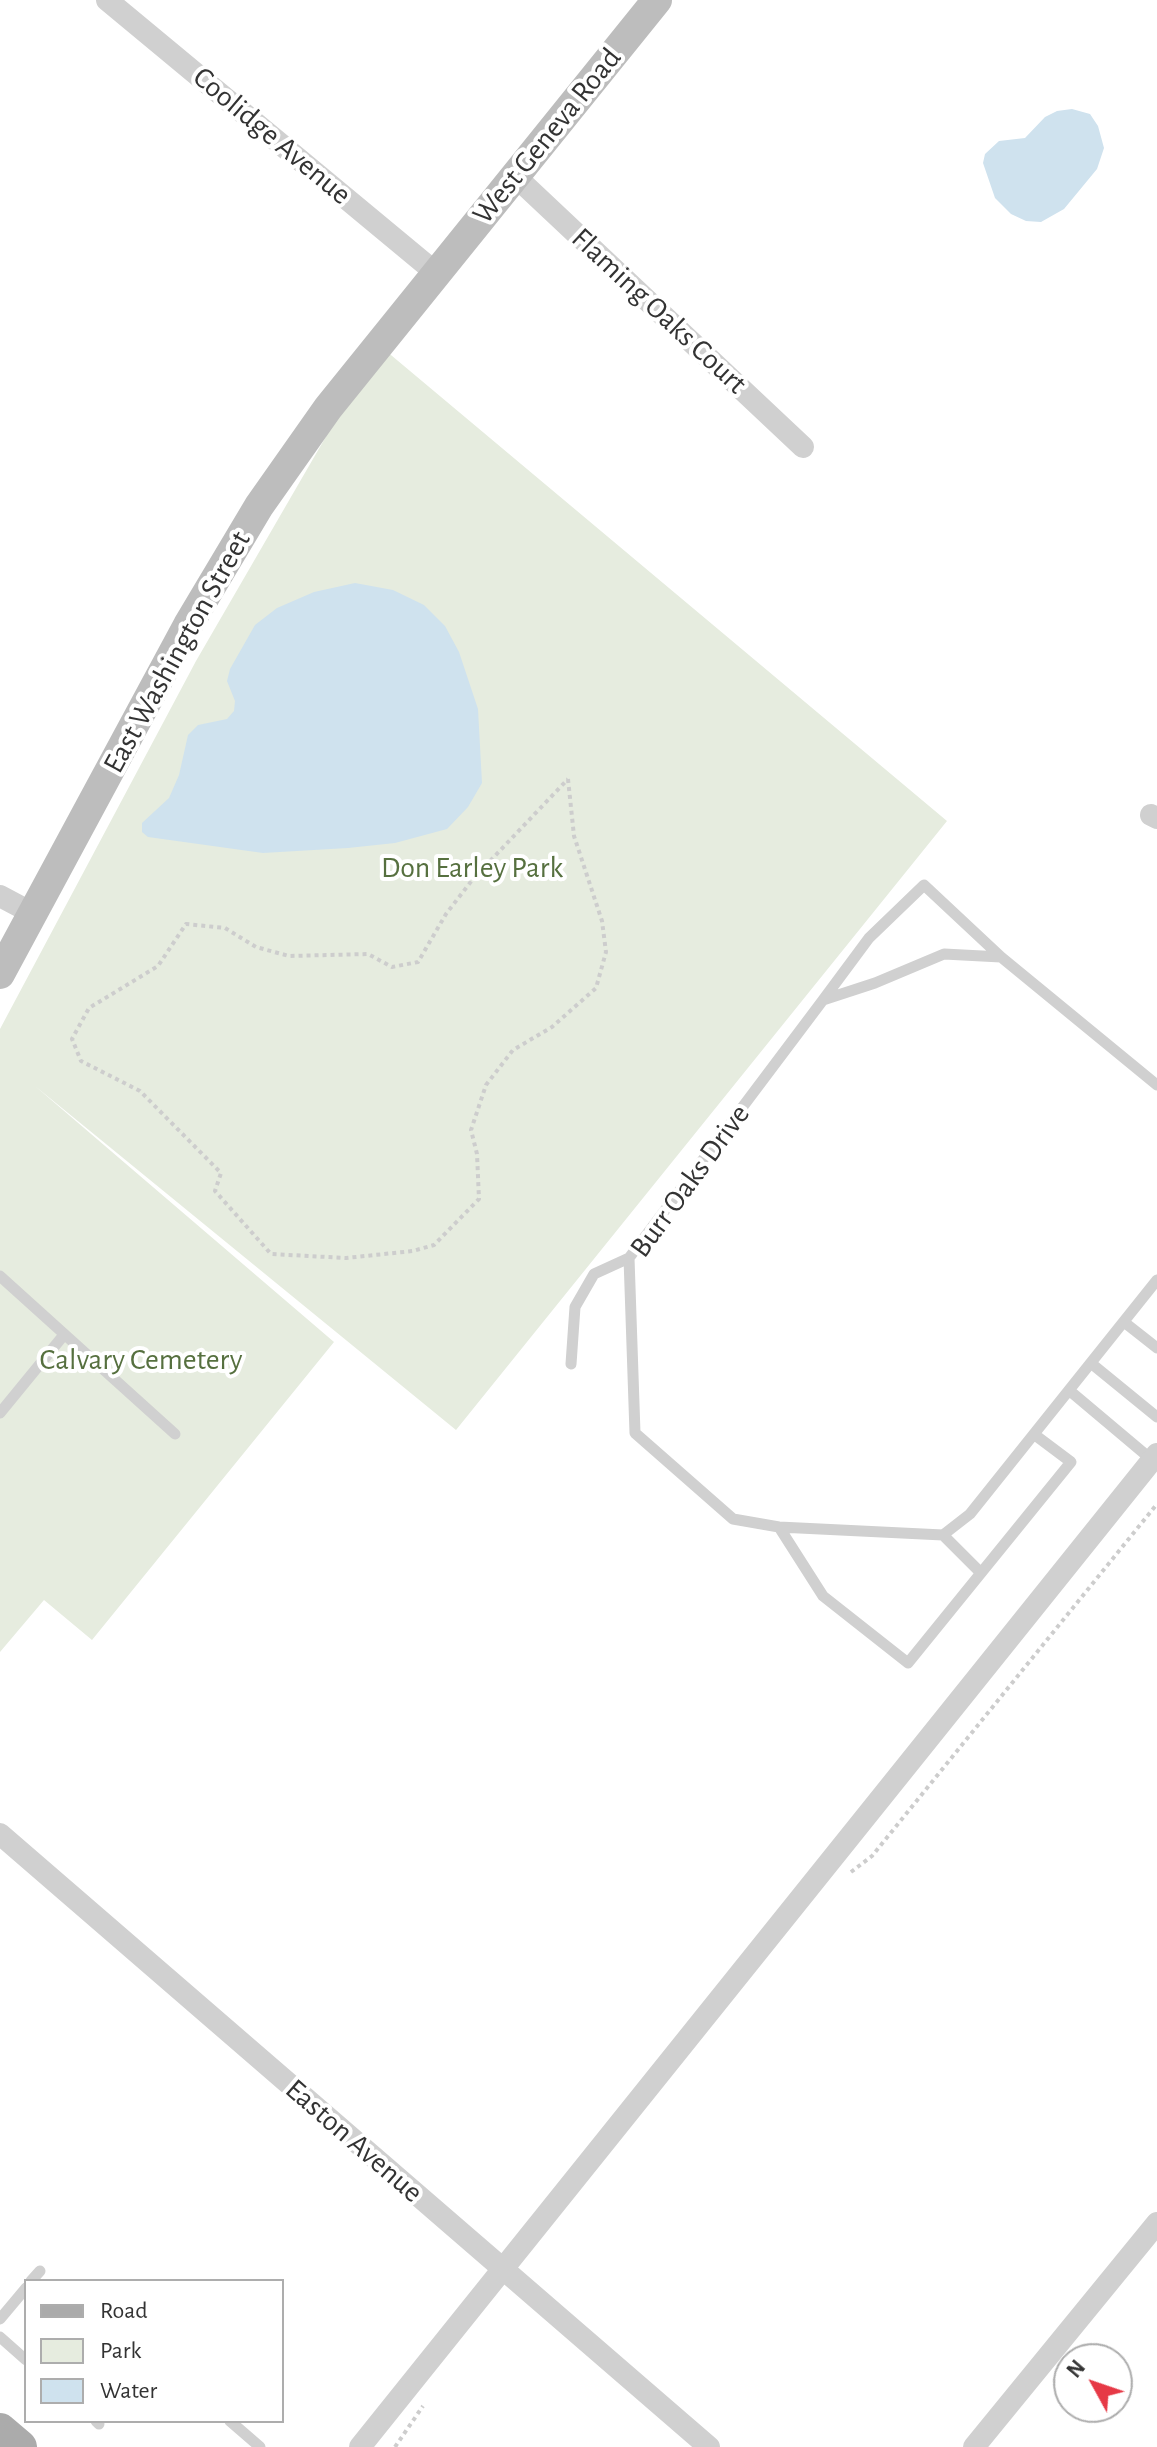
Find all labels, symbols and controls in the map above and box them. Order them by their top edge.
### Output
street label: West Geneva Road [465,41,629,231]
street label: Coolidge Avenue [186,59,358,213]
street label: Flaming Oaks Court [564,220,754,402]
street label: East Washington Street [96,525,258,779]
park label: Don Earley Park [381,850,563,886]
street label: Burr Oaks Drive [622,1097,758,1265]
park label: Calvary Cemetery [40,1342,242,1378]
street label: Easton Avenue [278,2072,430,2210]
legend [24,2279,284,2423]
text: Road [100,2299,148,2323]
text: Park [100,2339,141,2363]
north arrow [1053,2343,1133,2423]
text: N [1063,2356,1089,2382]
text: Water [100,2379,157,2403]

